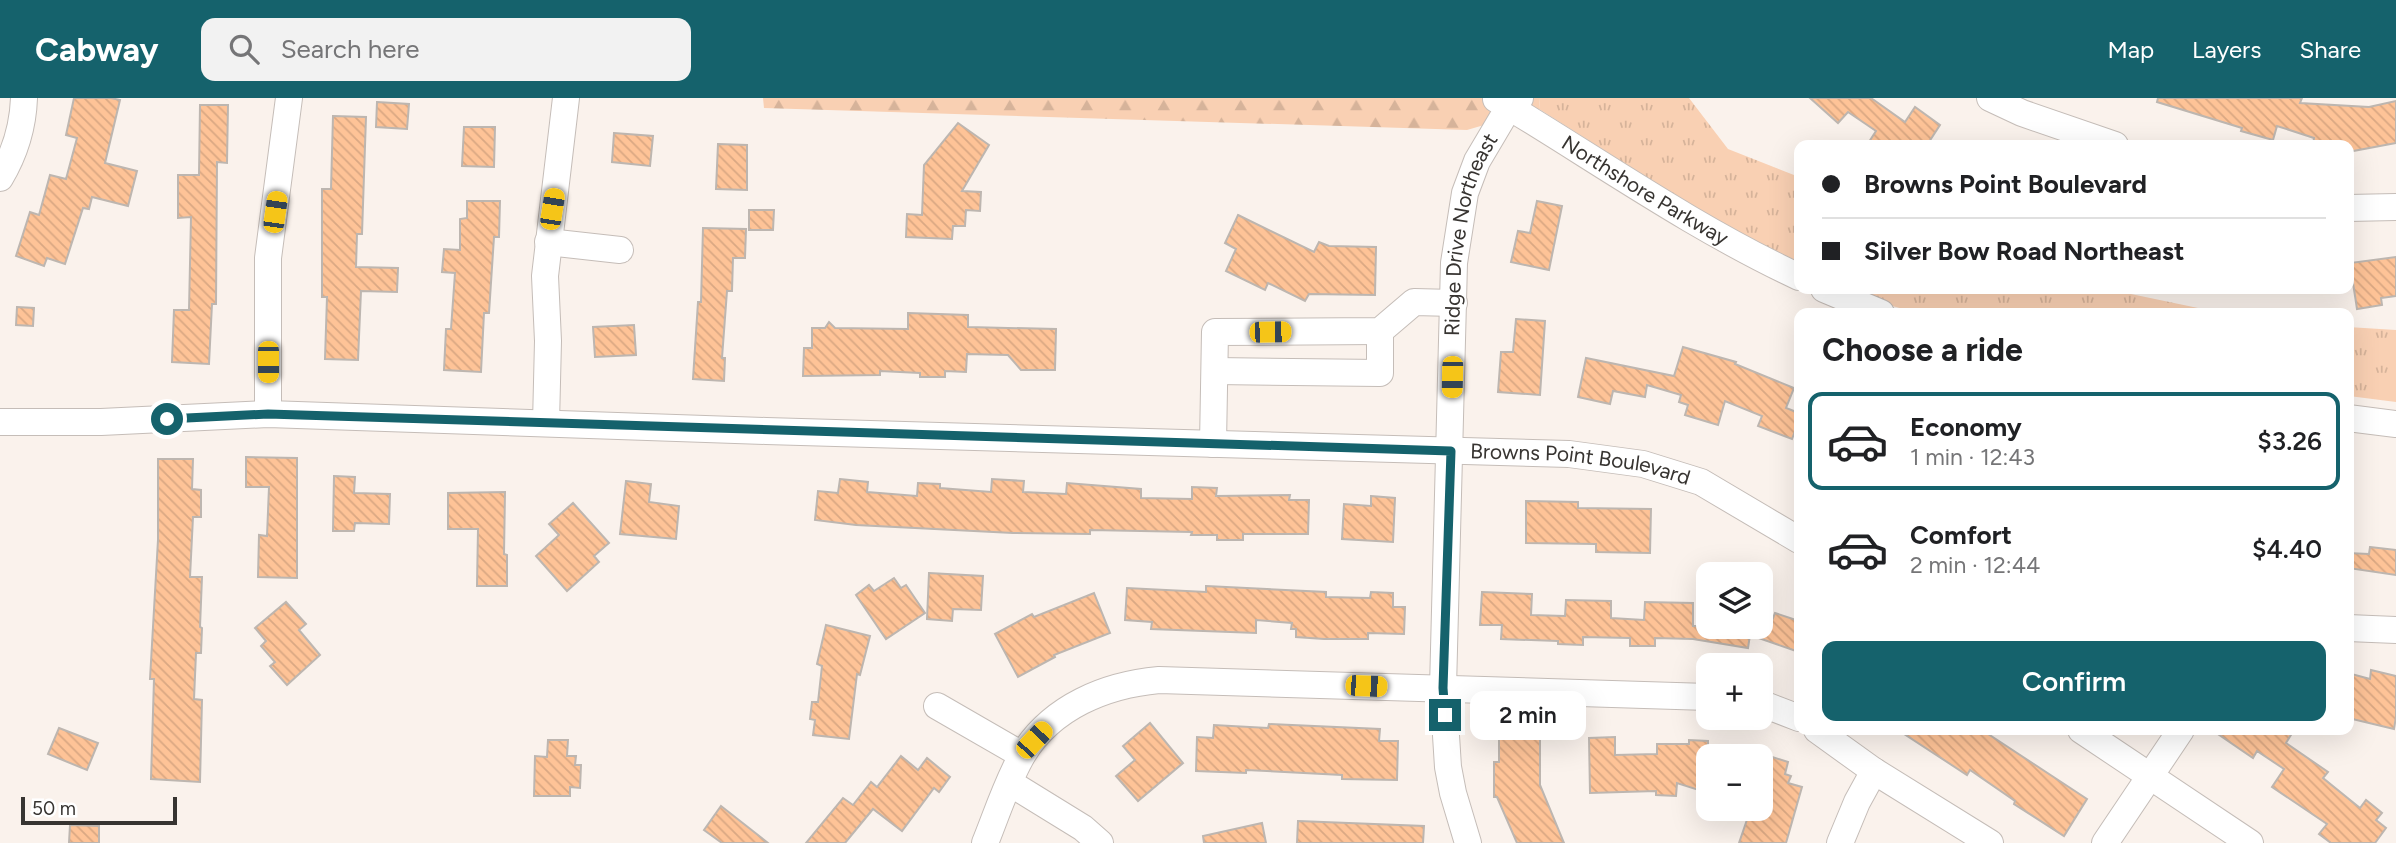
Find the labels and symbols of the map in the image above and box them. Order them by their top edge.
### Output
street label: Ridge Drive Northeast [1439,128,1503,336]
street label: Northshore Parkway [1557,130,1733,250]
car [539,187,566,231]
car [262,190,289,234]
car [1249,321,1292,343]
car [258,341,279,383]
car [1442,356,1463,398]
route start [151,403,183,435]
street label: Browns Point Boulevard [1470,438,1693,490]
car [1345,675,1388,697]
callout: 2 min [1470,690,1585,740]
route end [1429,699,1461,731]
car [1012,717,1057,763]
scale bar [21,794,177,826]

